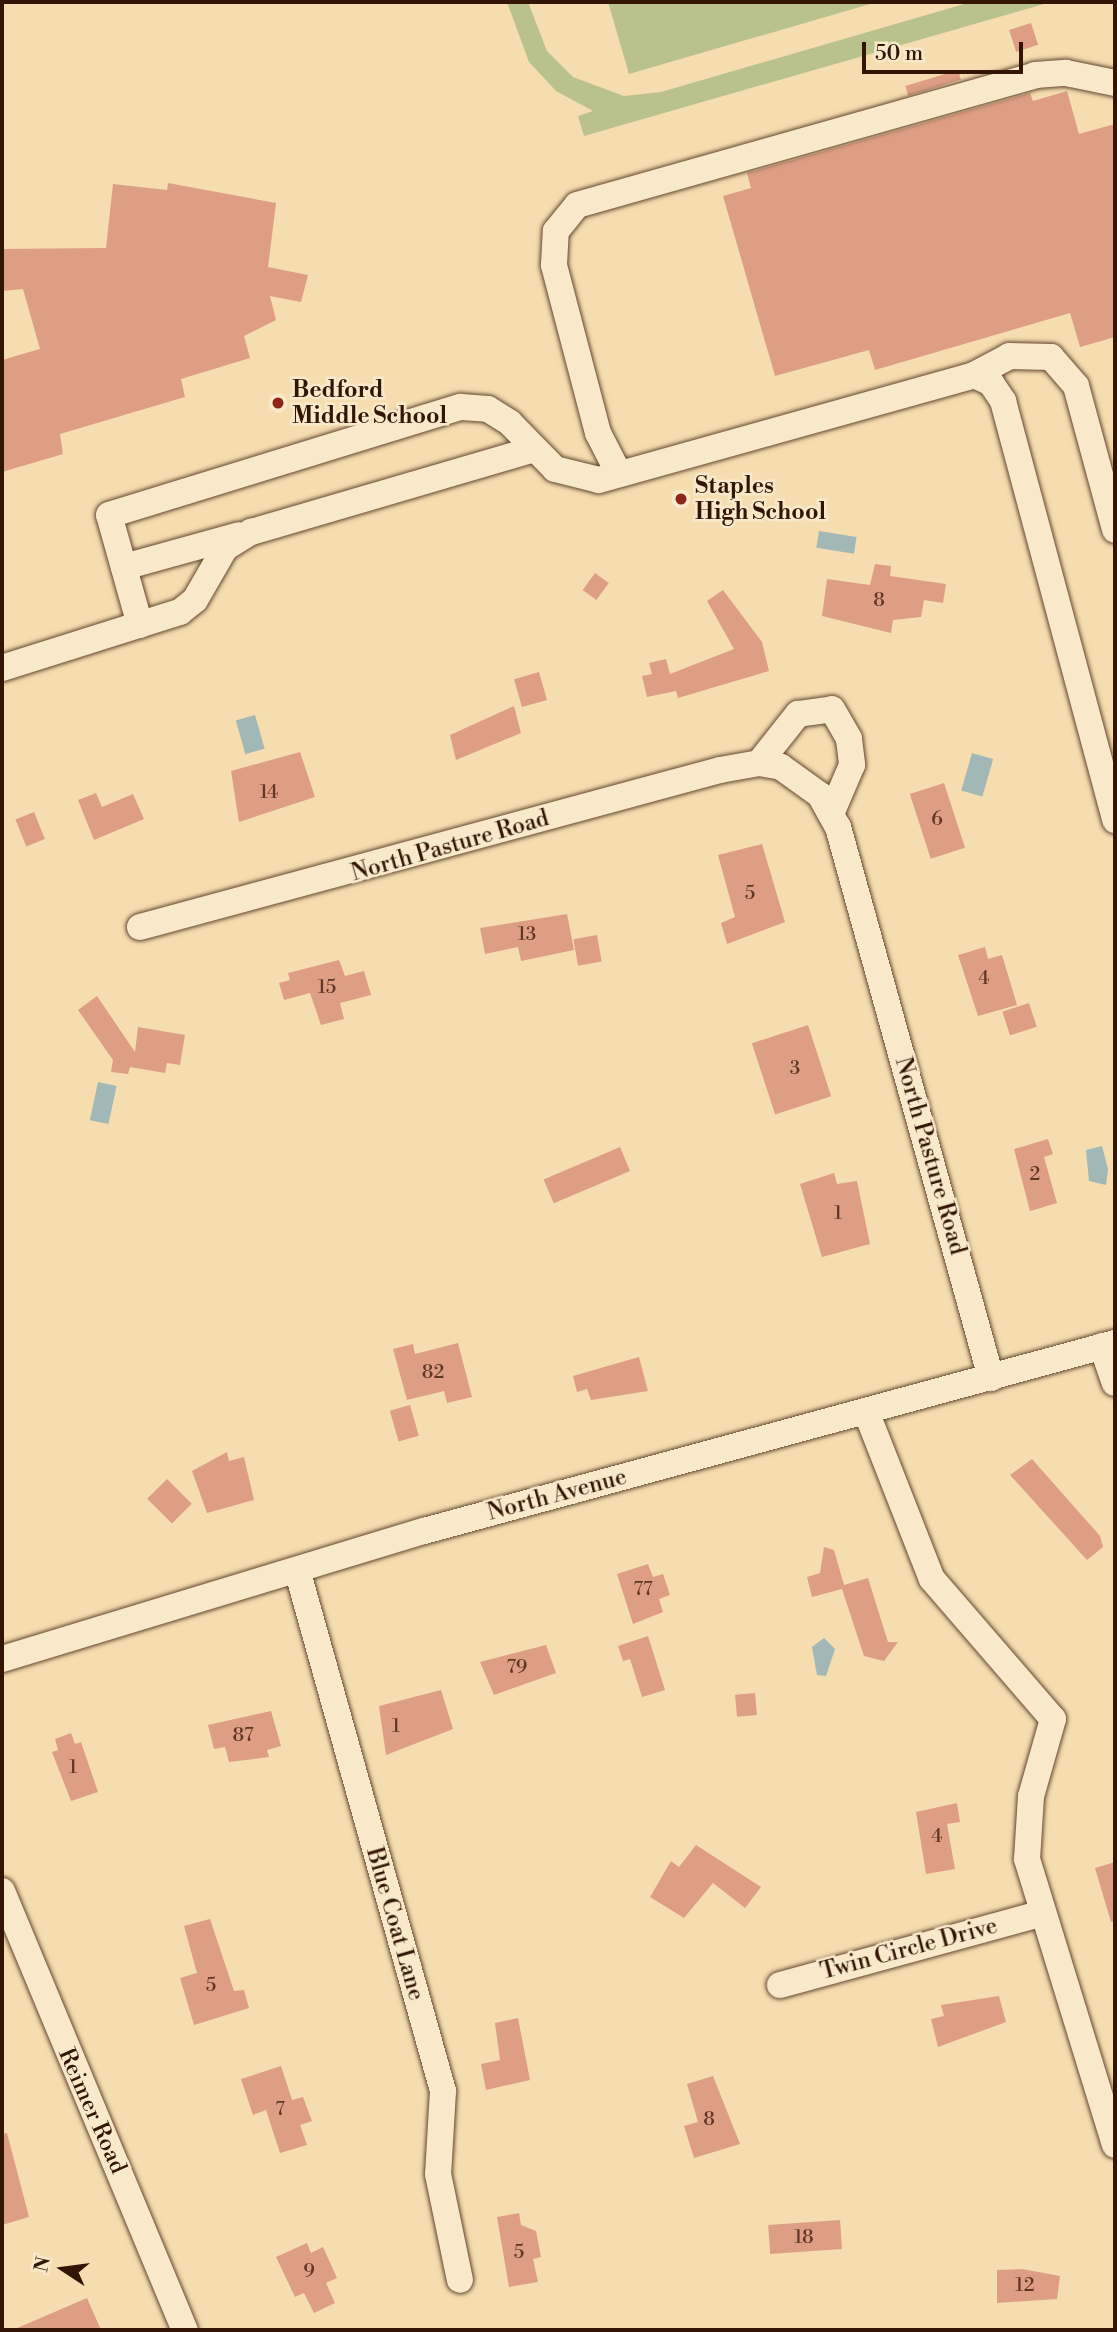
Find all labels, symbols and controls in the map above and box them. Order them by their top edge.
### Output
scale bar [865,28,1026,72]
text: 50 m [875,41,923,67]
place label: Bedford Middle School [292,376,447,430]
marker: Bedford Middle School [270,395,286,411]
place label: Staples High School [695,472,826,526]
marker: Staples High School [673,491,689,507]
house number: 8 [873,590,885,612]
house number: 14 [260,782,278,804]
street label: North Pasture Road [348,805,552,887]
house number: 6 [931,809,943,831]
house number: 5 [745,883,755,905]
house number: 13 [518,924,536,946]
house number: 4 [978,968,990,990]
house number: 15 [318,977,336,999]
street label: North Pasture Road [889,1054,971,1258]
house number: 3 [790,1058,800,1080]
house number: 2 [1030,1164,1040,1186]
house number: 1 [834,1203,842,1225]
house number: 82 [422,1362,444,1384]
street label: North Avenue [484,1463,630,1527]
house number: 77 [633,1579,653,1601]
house number: 79 [507,1657,527,1679]
house number: 1 [392,1716,400,1738]
house number: 87 [233,1725,253,1747]
house number: 1 [69,1757,77,1779]
house number: 4 [931,1826,943,1848]
street label: Blue Coat Lane [360,1844,430,2004]
street label: Twin Circle Drive [817,1912,1001,1986]
house number: 5 [206,1975,216,1997]
street label: Reimer Road [52,2044,132,2178]
house number: 7 [275,2099,285,2121]
house number: 8 [703,2109,715,2131]
house number: 18 [794,2227,814,2249]
north arrow [28,2234,98,2304]
house number: 5 [514,2242,524,2264]
text: N [29,2254,56,2274]
house number: 9 [303,2261,315,2283]
house number: 12 [1015,2275,1035,2297]

